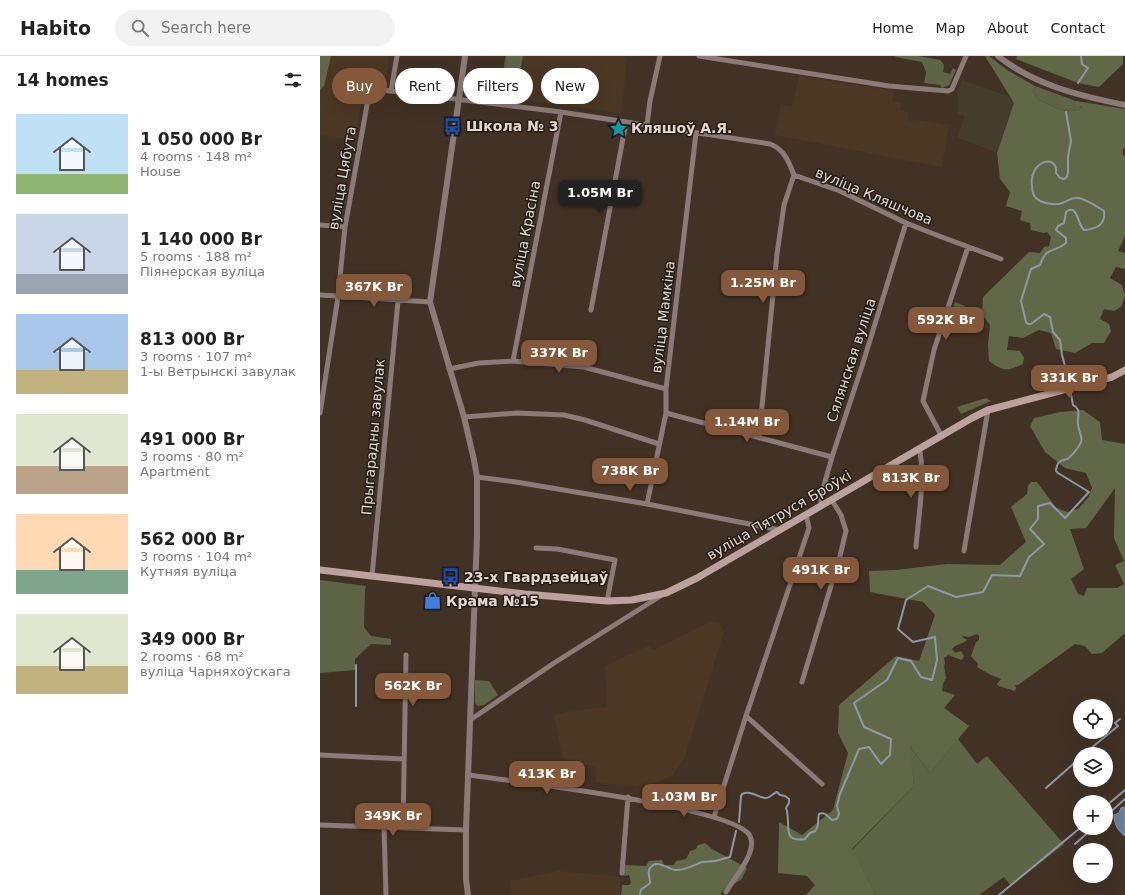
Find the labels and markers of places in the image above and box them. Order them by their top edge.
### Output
bus stop icon: Школа № 3 [443,116,463,136]
place label: Школа № 3 [466,118,558,134]
place icon: Кляшоў А.Я. [608,118,628,138]
place label: Кляшоў А.Я. [631,120,732,136]
pin: 1.05M Br [559,180,641,214]
pin: 1.25M Br [722,270,804,304]
pin: 367K Br [337,274,411,308]
pin: 592K Br [909,307,983,341]
pin: 337K Br [522,340,596,374]
pin: 331K Br [1032,365,1106,399]
pin: 1.14M Br [706,409,788,443]
pin: 738K Br [593,458,667,492]
pin: 813K Br [874,465,948,499]
pin: 491K Br [784,557,858,591]
bus stop icon: 23-х Гвардзейцаў [441,567,461,587]
place label: 23-х Гвардзейцаў [464,569,608,585]
shop icon: Крама №15 [423,591,443,611]
place label: Крама №15 [446,593,539,609]
pin: 562K Br [376,673,450,707]
pin: 413K Br [510,761,584,795]
pin: 1.03M Br [643,784,725,818]
pin: 349K Br [356,803,430,837]

